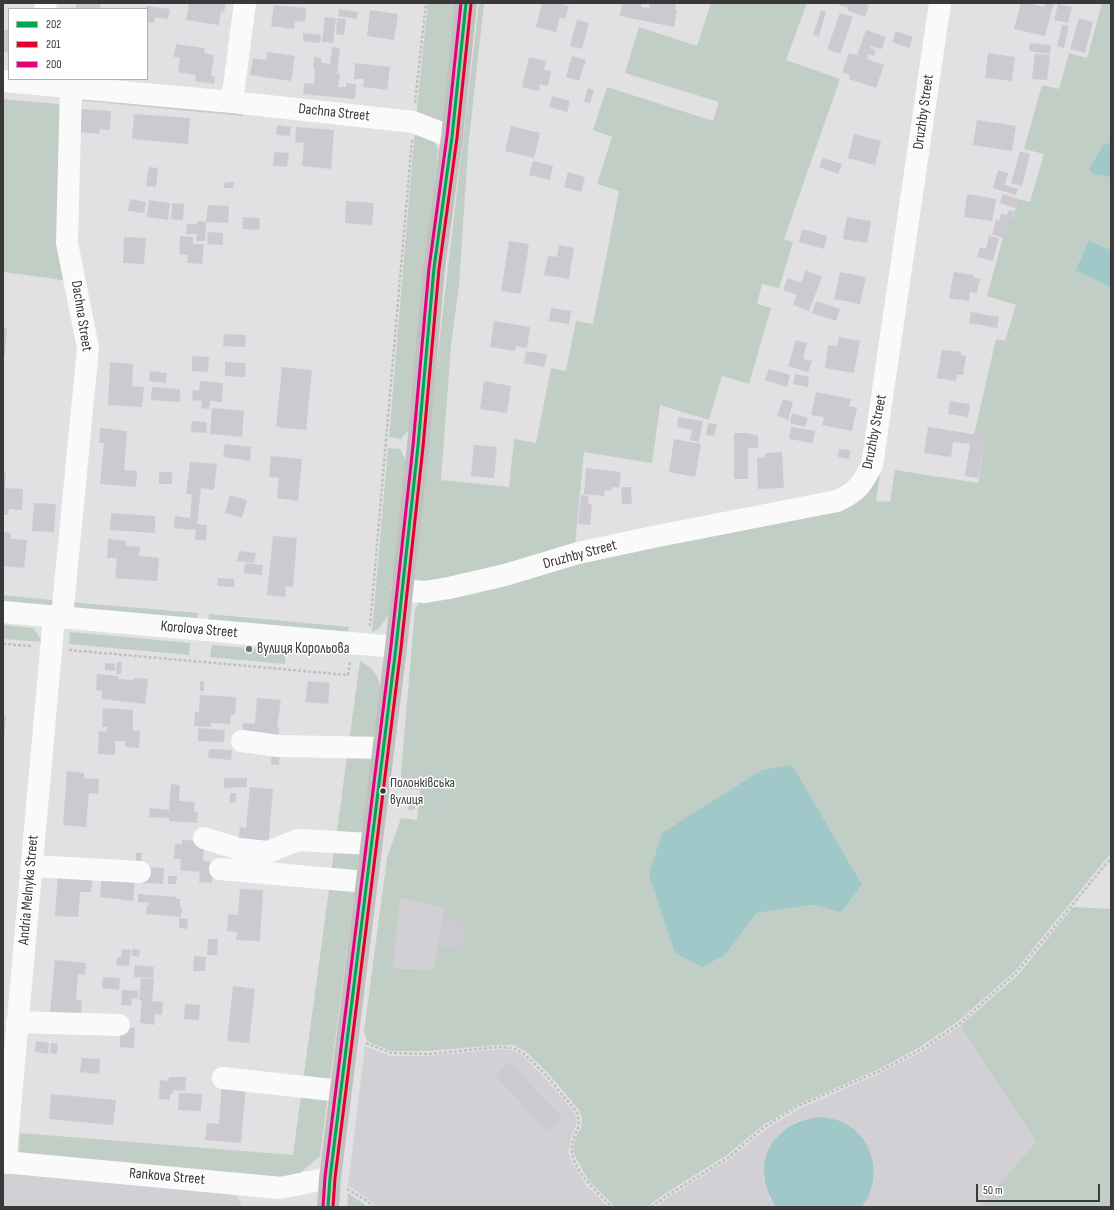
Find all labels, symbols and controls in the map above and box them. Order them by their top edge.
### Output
legend [8,8,148,80]
text: 202 [46,17,61,32]
text: 201 [46,37,61,52]
text: 200 [46,57,62,72]
street label: Druzhby Street [910,73,938,151]
street label: Dachna Street [297,100,371,126]
street label: Dachna Street [67,279,95,353]
street label: Druzhby Street [859,393,891,471]
street label: Druzhby Street [541,537,619,573]
street label: Korolova Street [160,618,238,642]
place label: вулиця Корольова [257,640,349,658]
marker: вулиця Корольова [244,644,254,654]
place label: Полонківська вулиця [390,775,455,808]
marker: Полонківська вулиця [378,786,388,796]
street label: Andria Melnyka Street [15,834,43,946]
street label: Rankova Street [128,1165,206,1189]
scale bar [978,1176,1102,1202]
text: 50 m [983,1183,1003,1198]

